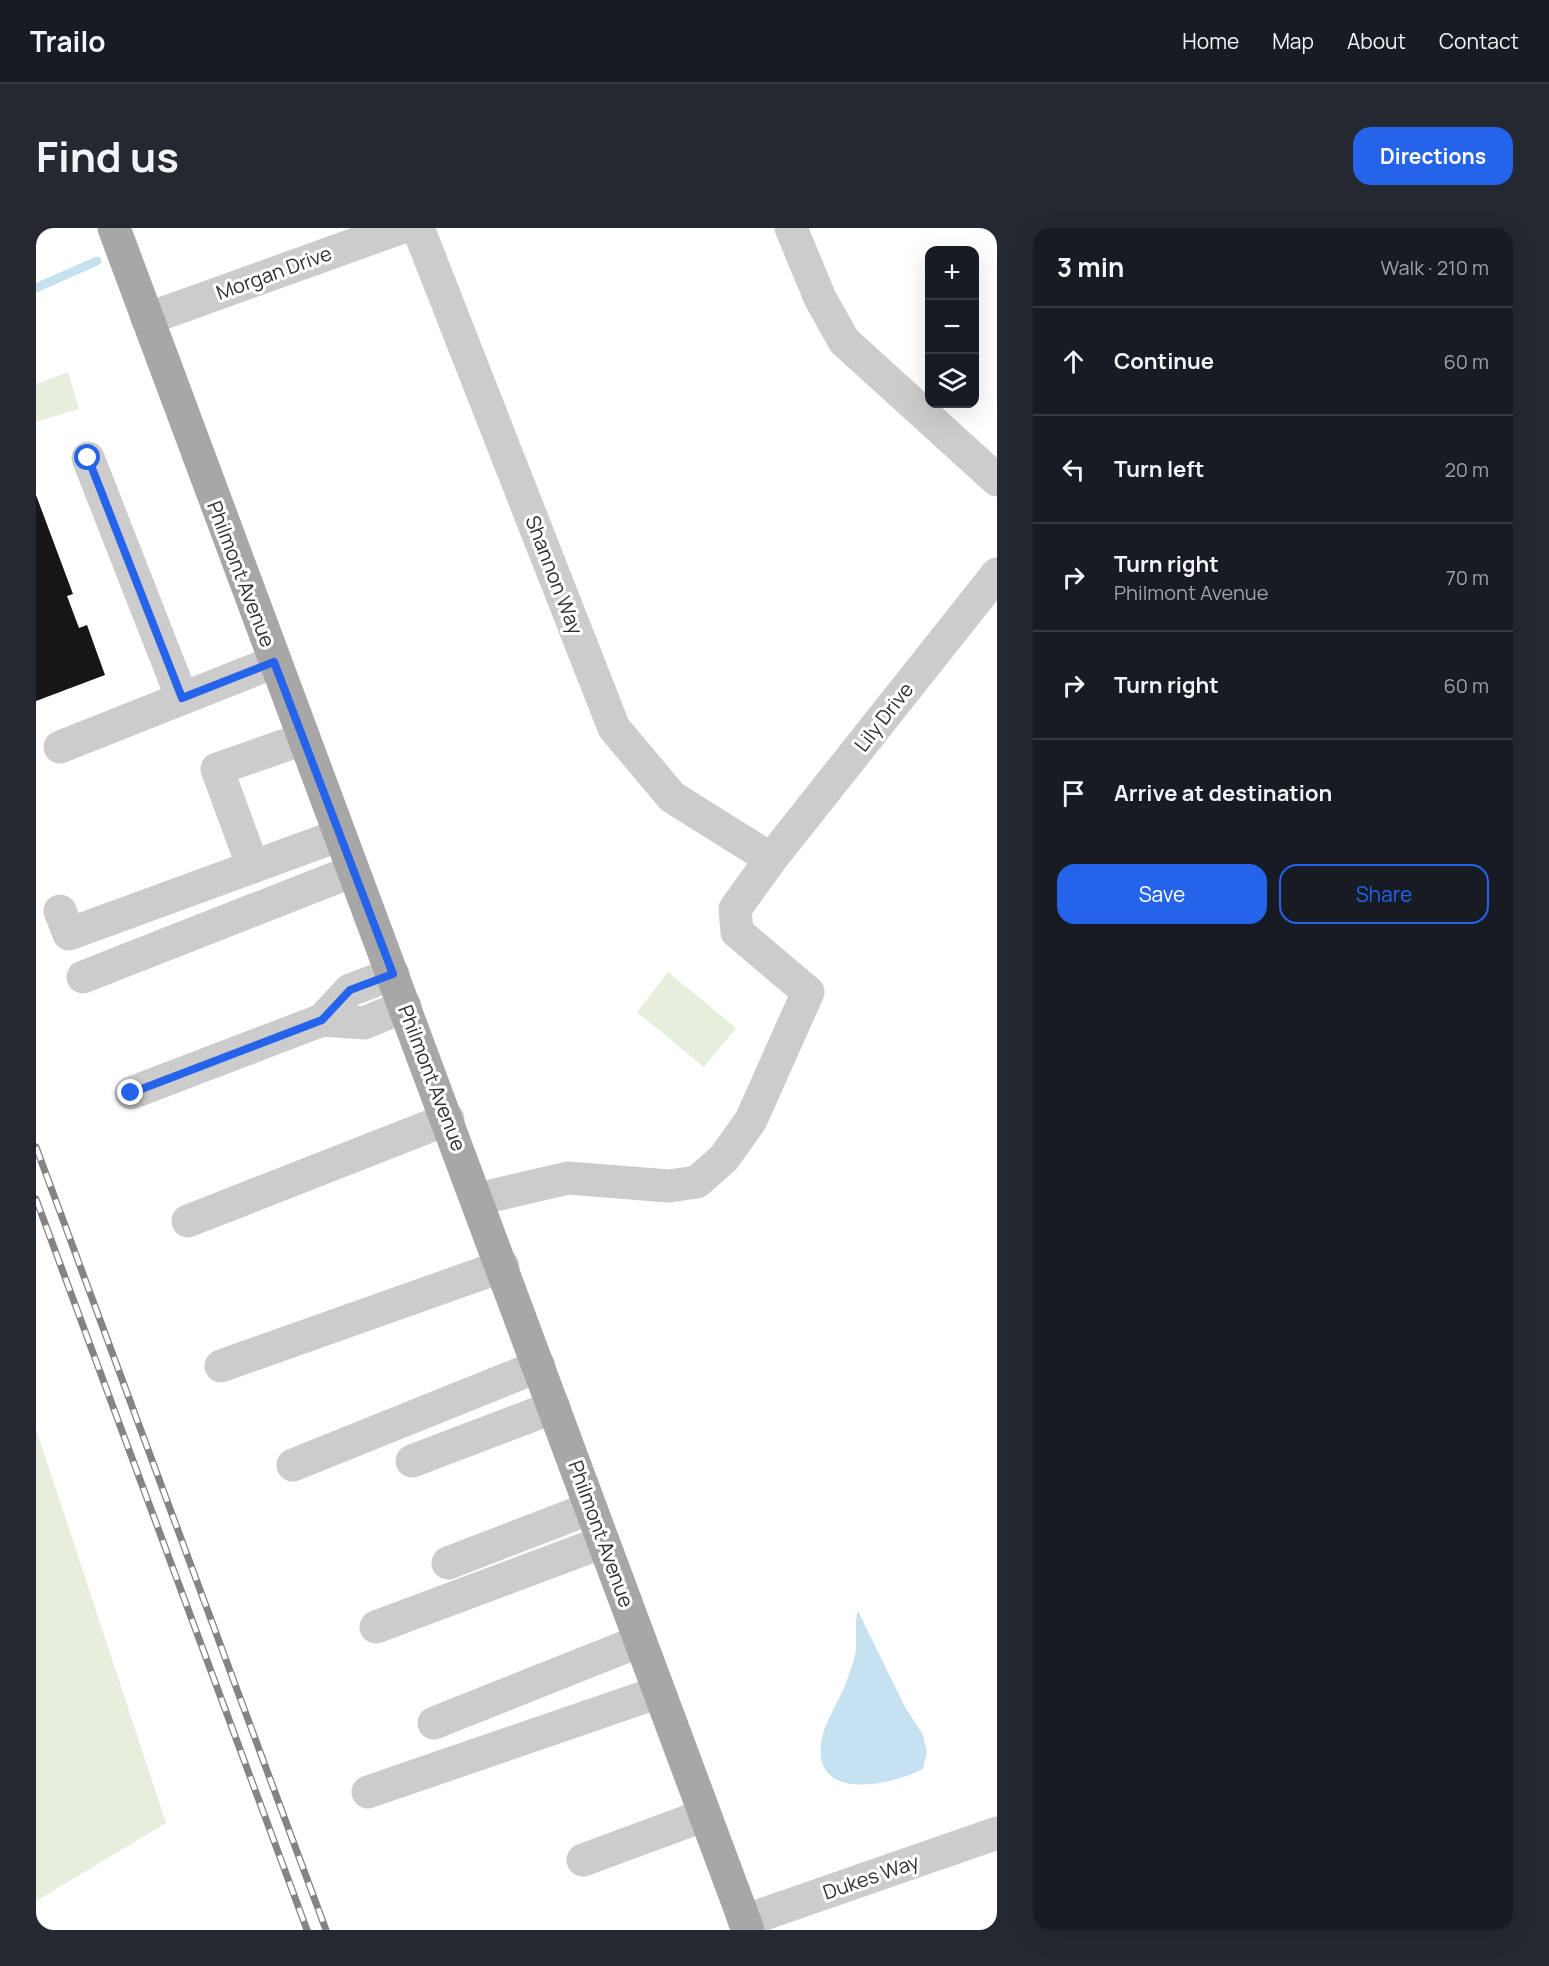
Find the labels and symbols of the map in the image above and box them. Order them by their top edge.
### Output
street label: Morgan Drive [212,239,335,306]
route start [74,444,100,470]
street label: Philmont Avenue [201,497,282,651]
street label: Shannon Way [519,511,590,639]
street label: Lily Drive [848,677,919,757]
street label: Philmont Avenue [392,1001,473,1155]
route end [117,1079,143,1105]
street label: Philmont Avenue [562,1457,641,1611]
street label: Dukes Way [819,1847,923,1906]

